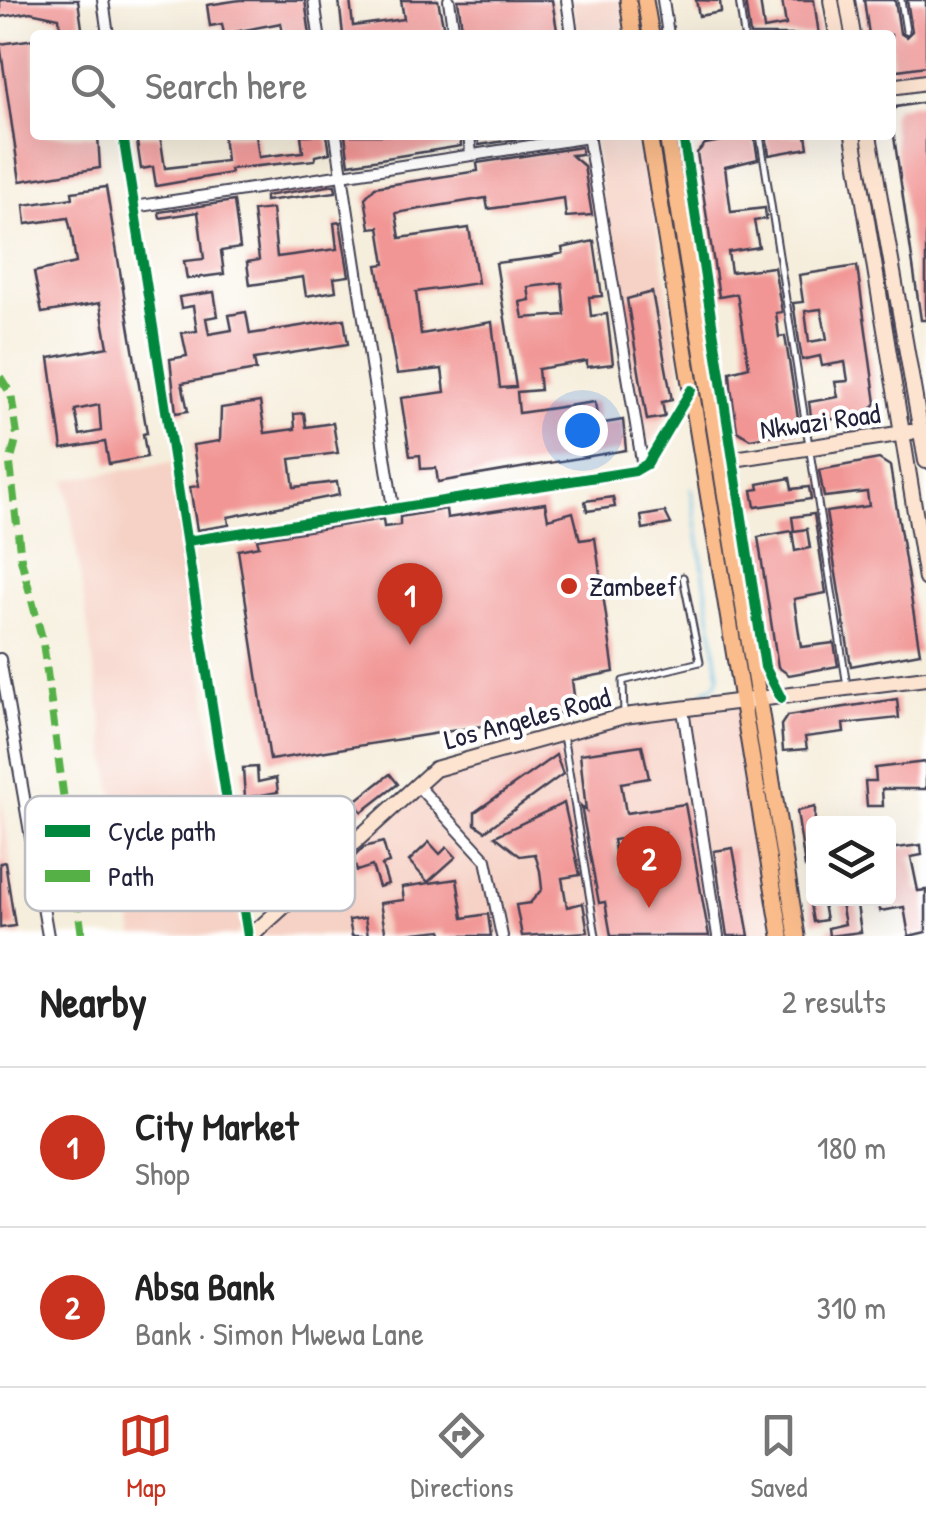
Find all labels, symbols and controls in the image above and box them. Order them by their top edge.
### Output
search box [30,30,896,140]
icon: search [65,58,120,113]
text: Search here [145,59,307,111]
street label: Nkwazi Road [757,394,883,448]
your location [557,405,608,456]
pin: 1 [378,562,442,645]
place label: Zambeef [589,567,677,605]
marker: Zambeef [558,575,580,597]
street label: Los Angeles Road [440,678,614,758]
legend [25,796,355,911]
text: Cycle path [108,812,216,850]
map controls [806,816,896,906]
button: layers [806,816,896,906]
pin: 2 [616,826,682,908]
text: Path [108,857,154,895]
text: Nearby [40,973,147,1030]
text: 2 results [782,980,886,1023]
text: City Market [135,1100,298,1152]
text: 1 [67,1126,78,1169]
text: 180 m [817,1126,886,1169]
text: Shop [135,1152,190,1195]
text: Absa Bank [135,1260,275,1312]
text: 2 [65,1286,80,1329]
text: 310 m [817,1286,886,1329]
text: Bank · Simon Mwewa Lane [135,1312,424,1355]
tab: Map [118,1408,173,1506]
tab: Directions [410,1408,513,1506]
tab: Saved [750,1408,808,1506]

